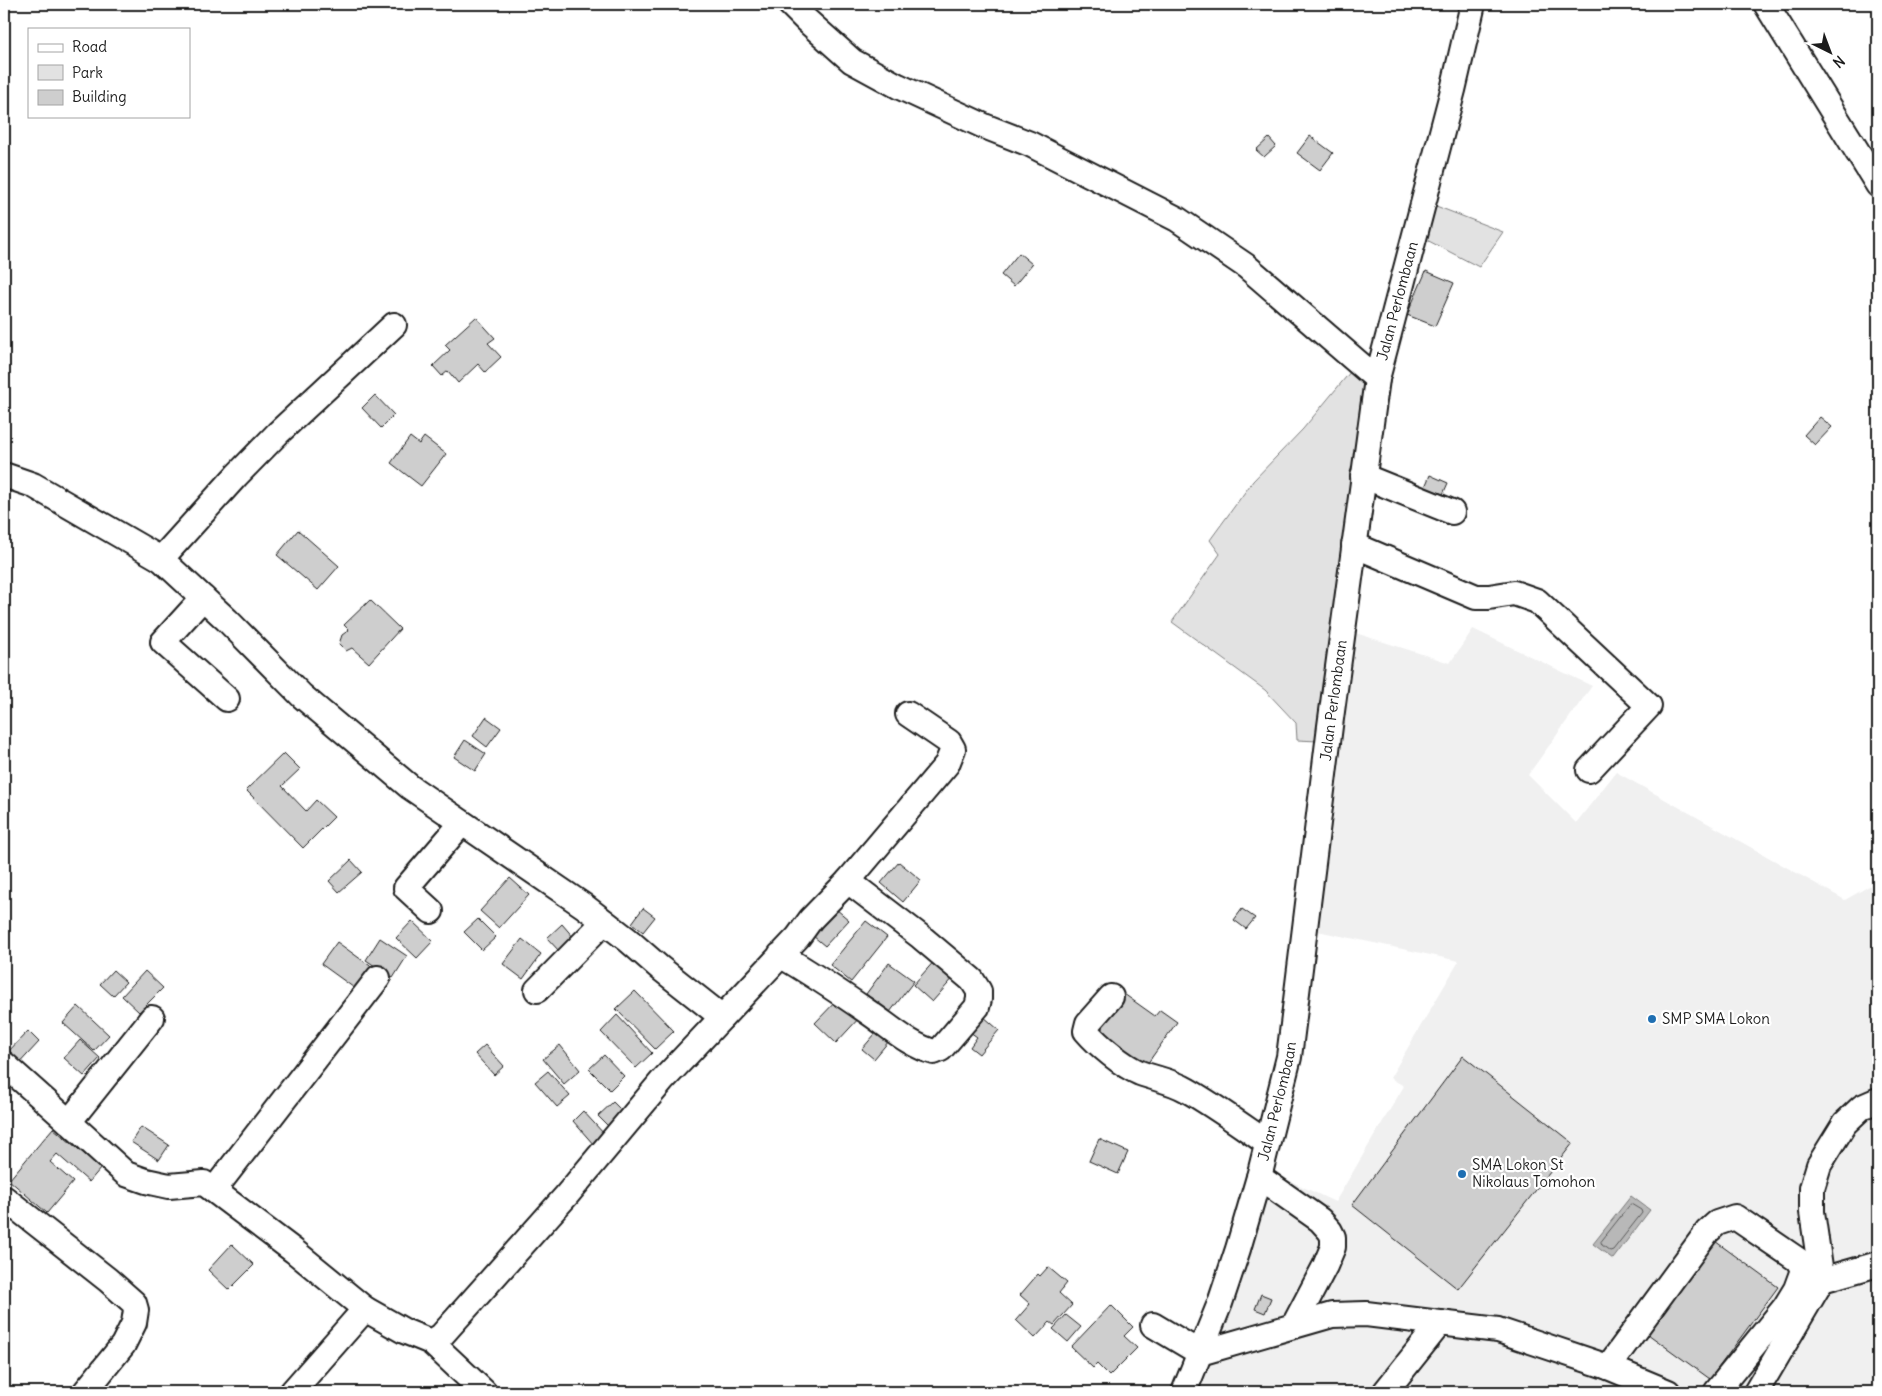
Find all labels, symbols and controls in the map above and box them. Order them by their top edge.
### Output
legend [28,28,190,118]
north arrow [1804,28,1854,78]
text: Road [72,37,107,56]
text: N [1829,52,1848,72]
text: Park [72,63,103,82]
text: Building [72,87,127,106]
street label: Jalan Perlombaan [1372,239,1422,362]
street label: Jalan Perlombaan [1316,638,1351,762]
place label: SMP SMA Lokon [1662,1009,1770,1028]
marker: SMP SMA Lokon [1646,1013,1658,1025]
street label: Jalan Perlombaan [1253,1040,1300,1163]
place label: SMA Lokon St Nikolaus Tomohon [1472,1155,1596,1191]
marker: SMA Lokon St Nikolaus Tomohon [1456,1168,1468,1180]

